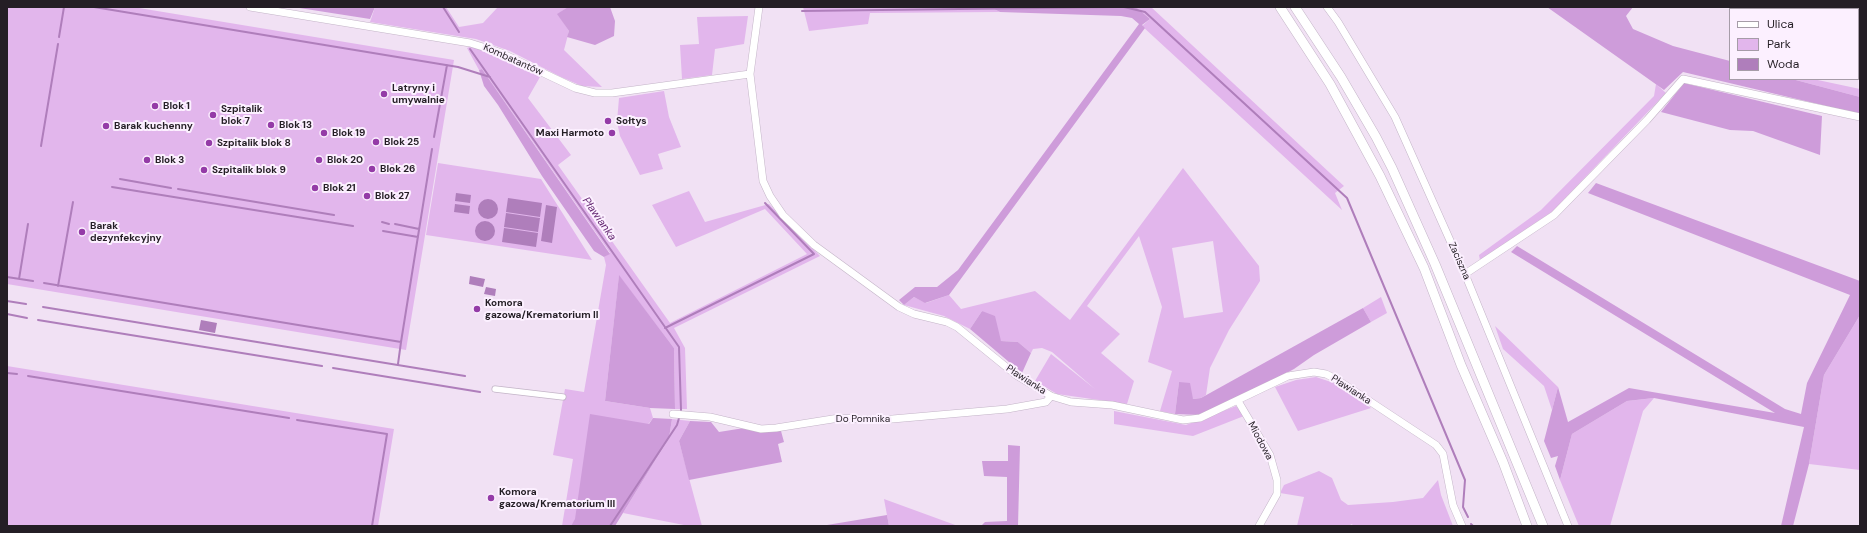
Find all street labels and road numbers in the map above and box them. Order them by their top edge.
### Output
street label: Kombatantów [481,41,545,79]
street label: Zaciszna [1445,240,1473,282]
street label: Pławianka [1004,363,1048,397]
street label: Pławianka [1329,373,1373,407]
street label: Do Pomnika [836,413,890,425]
street label: Miodowa [1245,420,1275,462]

